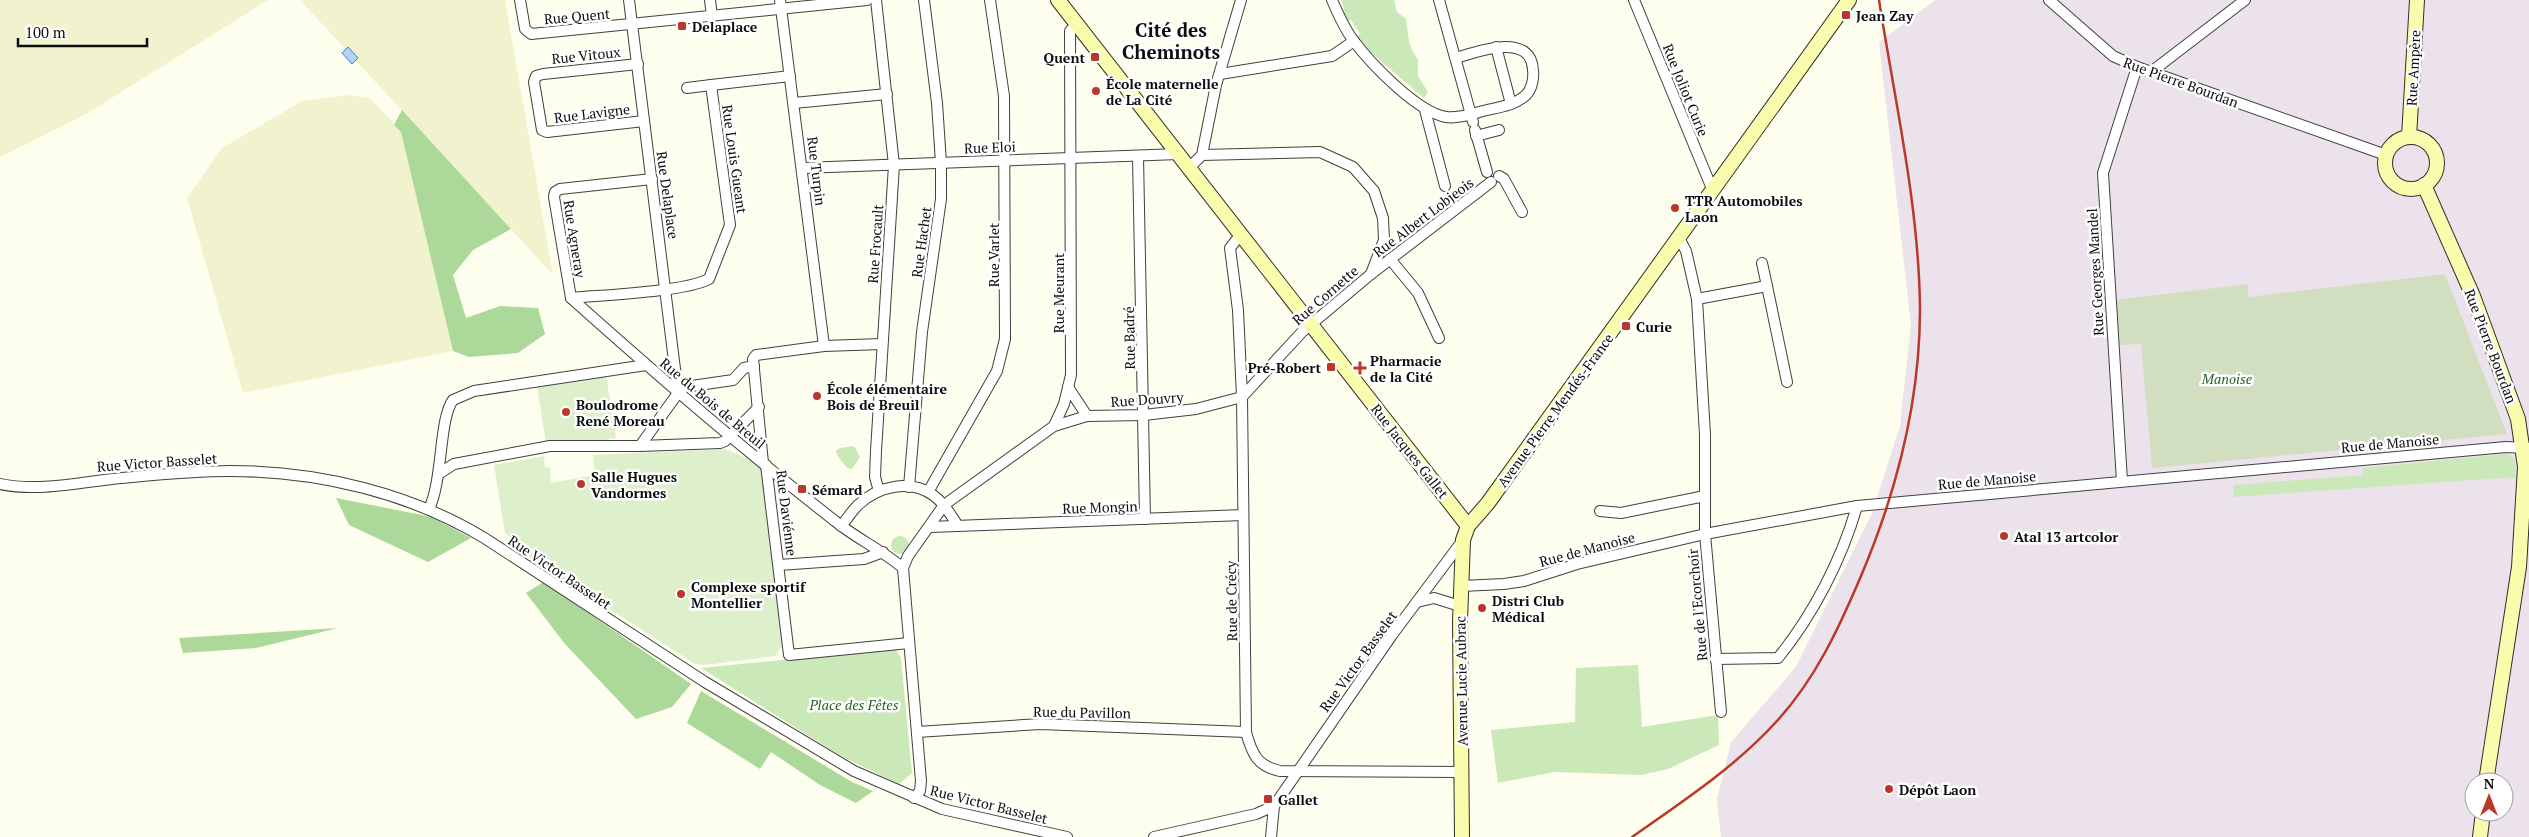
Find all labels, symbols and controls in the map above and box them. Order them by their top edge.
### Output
street label: Rue Quent [543,4,612,28]
place label: Jean Zay [1856,6,1914,25]
marker: Jean Zay [1840,9,1852,21]
scale bar [18,15,146,47]
place label: Delaplace [692,17,758,36]
district label: Cité des Cheminots [1122,17,1221,64]
marker: Delaplace [676,20,688,32]
text: 100 m [25,22,66,42]
street label: Rue Ampère [2402,29,2424,107]
street label: Rue Joliot Curie [1659,41,1713,139]
street label: Rue Vitoux [551,42,622,68]
place label: Quent [1044,48,1085,67]
marker: Quent [1089,51,1101,63]
street label: Rue Pierre Bourdan [2121,52,2242,112]
place label: École maternelle de La Cité [1106,74,1219,109]
marker: École maternelle de La Cité [1090,85,1102,97]
street label: Rue Lavigne [553,99,631,127]
street label: Rue Louis Gueant [718,103,752,215]
street label: Rue Turpin [803,135,831,207]
street label: Rue Eloi [964,137,1016,157]
street label: Rue Delaplace [652,150,684,240]
street label: Rue Albert Lobjeois [1369,173,1477,261]
place label: TTR Automobiles Laon [1685,191,1803,226]
street label: Rue Agneray [559,199,591,280]
marker: TTR Automobiles Laon [1669,202,1681,214]
street label: Rue Frocault [863,203,887,284]
street label: Rue Hachet [907,204,936,279]
street label: Rue Georges Mandel [2082,208,2108,336]
street label: Rue Varlet [984,222,1003,287]
street label: Rue Meurant [1049,252,1068,333]
street label: Rue Cornette [1288,261,1362,329]
street label: Rue Pierre Bourdan [2460,286,2522,407]
street label: Rue Badré [1119,306,1139,370]
place label: Curie [1636,317,1673,336]
marker: Curie [1620,320,1632,332]
street label: Avenue Pierre Mendés-France [1493,329,1617,491]
place label: Pharmacie de la Cité [1370,351,1442,386]
street label: Rue du Bois de Breuil [656,353,770,453]
place label: Pré-Robert [1248,358,1321,377]
marker: Pré-Robert [1325,361,1337,373]
marker: Pharmacie de la Cité [1354,362,1366,374]
park label: Manoise [2201,369,2253,388]
place label: École élémentaire Bois de Breuil [827,379,948,414]
street label: Rue Douvry [1110,387,1185,411]
marker: École élémentaire Bois de Breuil [811,390,823,402]
place label: Boulodrome René Moreau [576,395,665,430]
street label: Rue Jacques Gallet [1367,400,1453,503]
marker: Boulodrome René Moreau [560,406,572,418]
street label: Rue de Manoise [2340,429,2440,457]
street label: Rue Victor Basselet [96,448,218,476]
street label: Rue de Manoise [1937,466,2037,494]
place label: Salle Hugues Vandormes [591,467,677,502]
street label: Rue Daviénne [772,469,802,557]
marker: Salle Hugues Vandormes [575,478,587,490]
place label: Sémard [812,480,863,499]
marker: Sémard [796,483,808,495]
street label: Rue Mongin [1062,496,1139,518]
street label: Rue de Manoise [1537,527,1637,571]
place label: Atal 13 artcolor [2014,527,2118,546]
street label: Rue Victor Basselet [505,530,616,614]
marker: Atal 13 artcolor [1998,530,2010,542]
street label: Rue de l'Ecorchoir [1683,547,1711,662]
street label: Rue de Crécy [1221,560,1241,641]
place label: Complexe sportif Montellier [691,577,807,612]
marker: Complexe sportif Montellier [675,588,687,600]
place label: Distri Club Médical [1492,591,1564,626]
marker: Distri Club Médical [1476,602,1488,614]
street label: Rue Victor Basselet [1315,606,1402,715]
street label: Avenue Lucie Aubrac [1450,616,1472,746]
park label: Place des Fêtes [808,695,899,714]
street label: Rue du Pavillon [1033,702,1132,722]
north arrow [2464,772,2514,822]
text: N [2484,774,2495,793]
street label: Rue Victor Basselet [928,780,1050,828]
place label: Dépôt Laon [1899,780,1976,799]
marker: Dépôt Laon [1883,783,1895,795]
place label: Gallet [1278,790,1319,809]
marker: Gallet [1262,793,1274,805]

